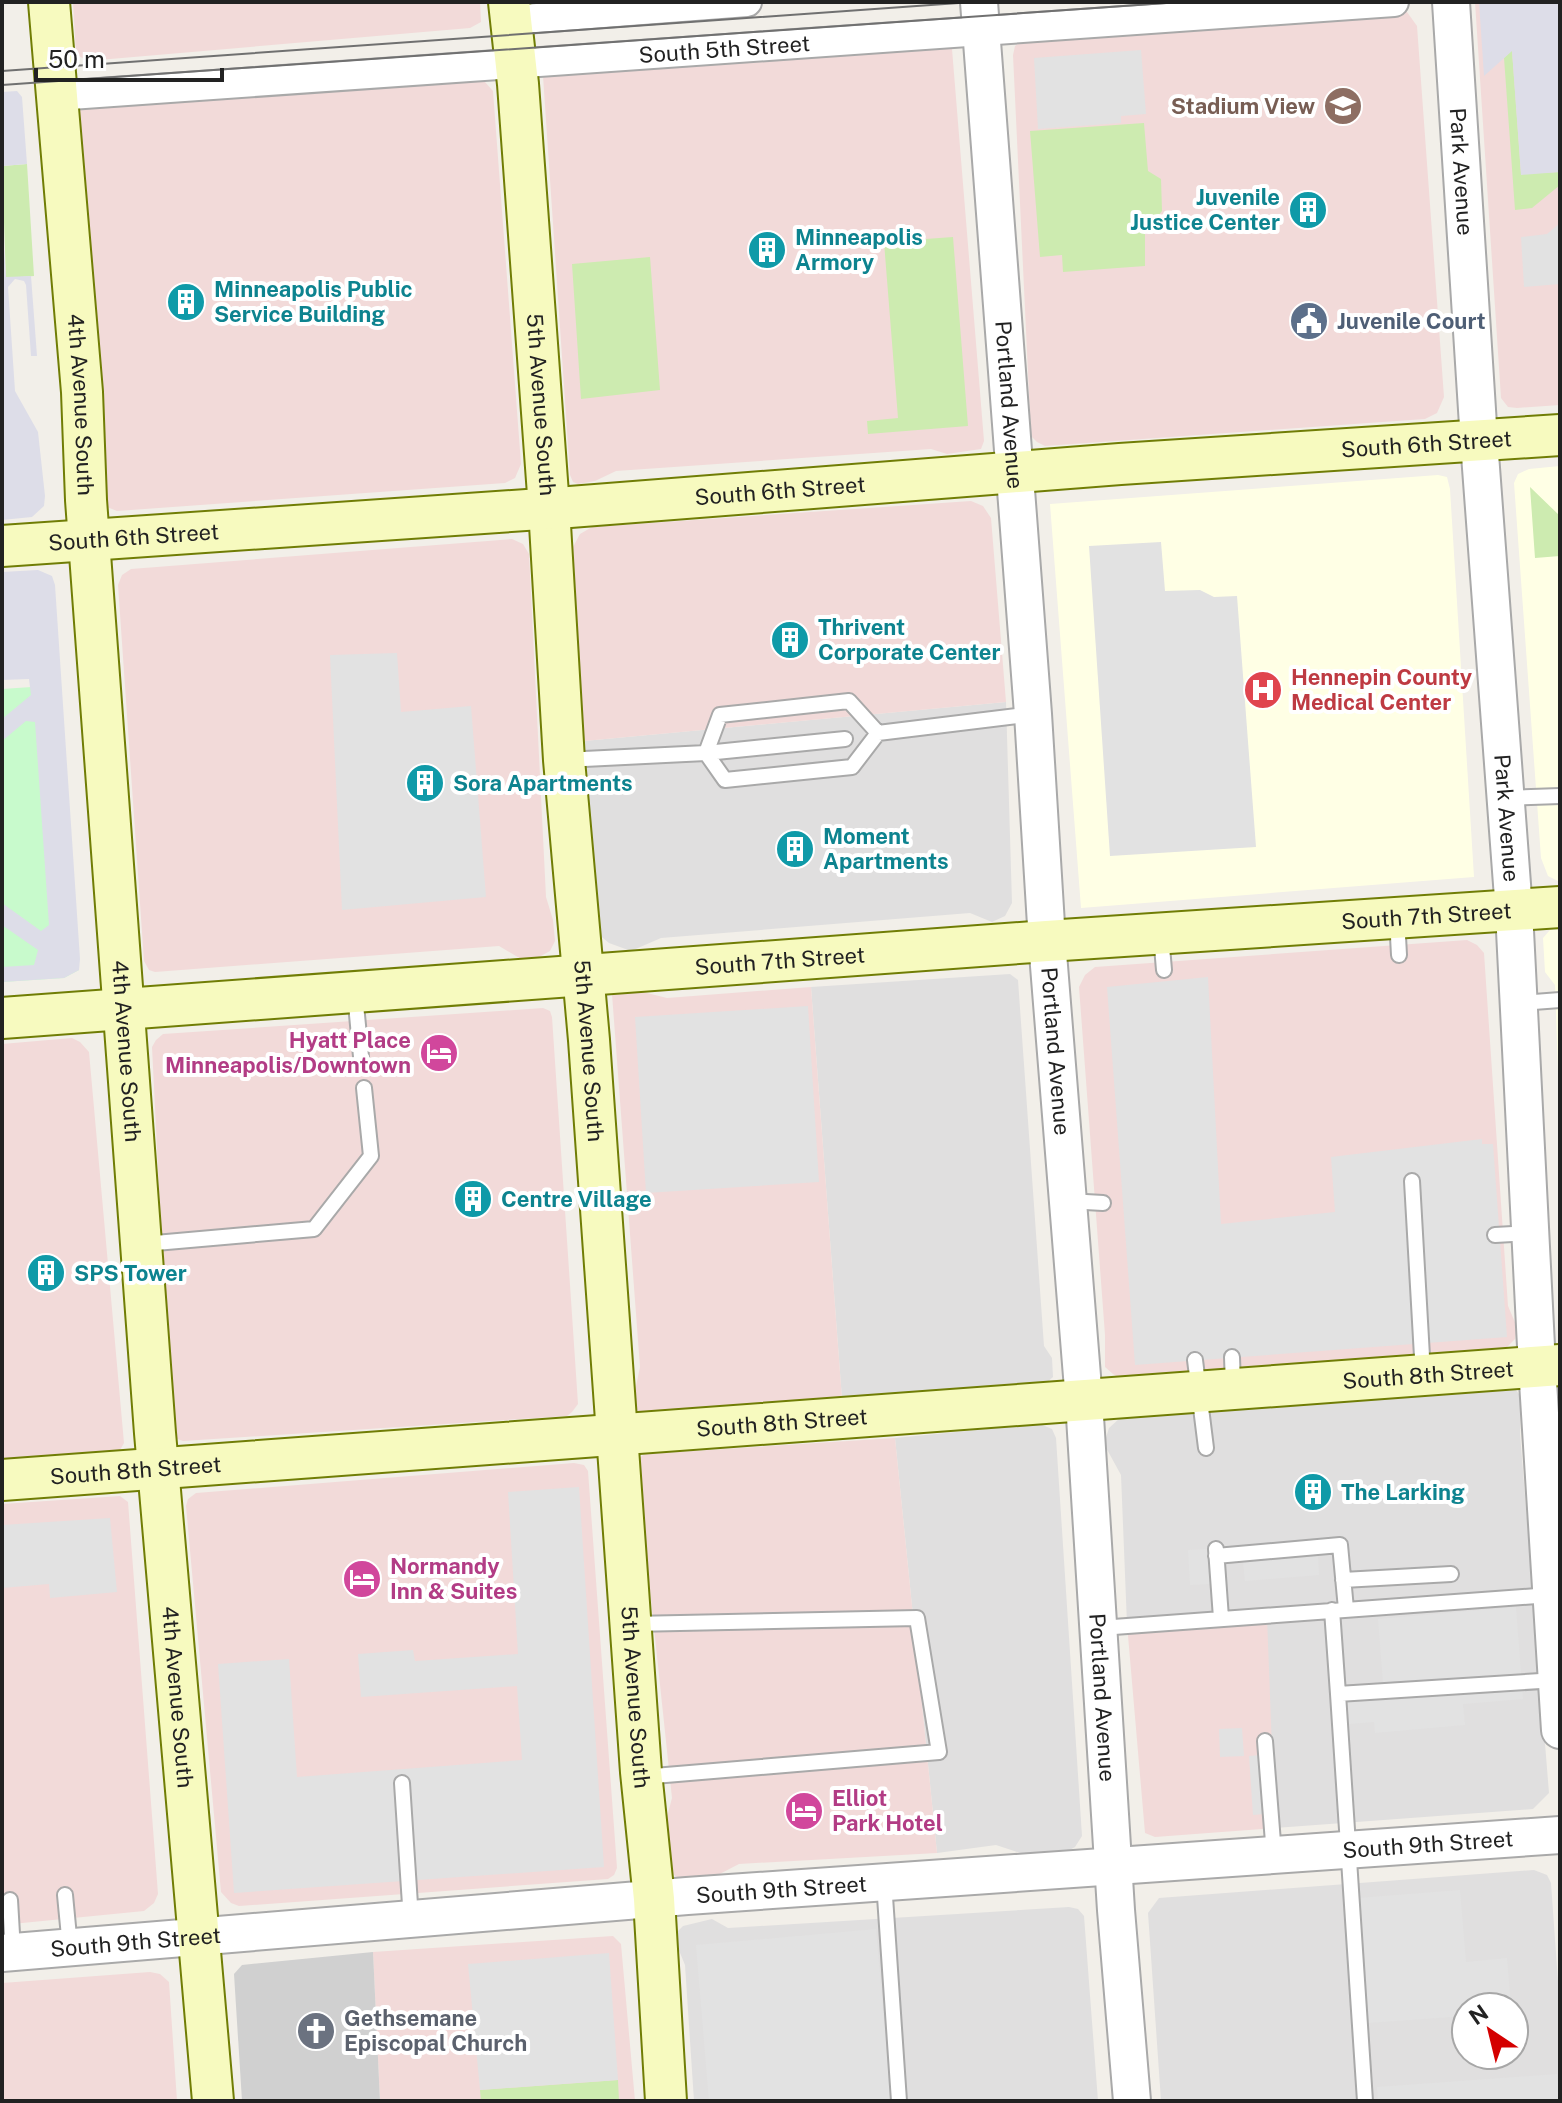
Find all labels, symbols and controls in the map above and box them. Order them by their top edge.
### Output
street label: South 5th Street [638,30,811,68]
scale bar [36,32,222,82]
text: 50 m [48,45,105,73]
school or university icon: Stadium View [1322,85,1364,127]
place label: Stadium View [1171,93,1316,119]
street label: Park Avenue [1445,107,1479,236]
place label: Juvenile Justice Center [1130,184,1280,235]
building icon: Juvenile Justice Center [1287,189,1329,231]
place label: Minneapolis Armory [795,224,923,275]
building icon: Minneapolis Armory [746,229,788,271]
place label: Minneapolis Public Service Building [214,276,413,327]
building icon: Minneapolis Public Service Building [165,281,207,323]
public building icon: Juvenile Court [1288,300,1330,342]
place label: Juvenile Court [1337,308,1486,334]
street label: 4th Avenue South [62,313,99,496]
street label: 5th Avenue South [522,313,561,497]
street label: Portland Avenue [990,320,1029,490]
street label: South 6th Street [1340,425,1513,462]
street label: South 6th Street [694,471,866,510]
street label: South 6th Street [47,518,220,556]
place label: Thrivent Corporate Center [818,614,1001,665]
building icon: Thrivent Corporate Center [769,619,811,661]
place label: Hennepin County Medical Center [1291,664,1473,715]
hospital icon: Hennepin County Medical Center [1242,669,1284,711]
street label: Park Avenue [1489,753,1525,883]
building icon: Sora Apartments [404,762,446,804]
place label: Sora Apartments [453,770,633,796]
place label: Moment Apartments [823,823,949,874]
building icon: Moment Apartments [774,828,816,870]
street label: South 7th Street [1340,897,1512,934]
street label: South 7th Street [694,941,866,980]
street label: 4th Avenue South [107,959,146,1143]
street label: 5th Avenue South [569,959,609,1143]
street label: Portland Avenue [1036,966,1076,1136]
place label: Hyatt Place Minneapolis/Downtown [165,1027,411,1078]
hotel icon: Hyatt Place Minneapolis/Downtown [418,1032,460,1074]
building icon: Centre Village [452,1178,494,1220]
place label: Centre Village [501,1186,652,1212]
building icon: SPS Tower [25,1252,67,1294]
place label: SPS Tower [74,1260,187,1286]
street label: South 8th Street [1342,1355,1515,1394]
street label: South 8th Street [695,1403,868,1442]
street label: South 8th Street [49,1451,222,1489]
building icon: The Larking [1292,1471,1334,1513]
place label: The Larking [1341,1479,1465,1505]
place label: Normandy Inn & Suites [390,1553,517,1604]
hotel icon: Normandy Inn & Suites [341,1558,383,1600]
street label: 4th Avenue South [157,1605,199,1789]
street label: 5th Avenue South [616,1605,656,1790]
street label: Portland Avenue [1084,1612,1121,1782]
place label: Elliot Park Hotel [832,1785,943,1836]
hotel icon: Elliot Park Hotel [783,1790,825,1832]
street label: South 9th Street [1342,1825,1514,1863]
street label: South 9th Street [695,1870,868,1908]
street label: South 9th Street [49,1922,222,1962]
north arrow [1450,1991,1530,2071]
text: N [1464,1999,1493,2030]
place label: Gethsemane Episcopal Church [344,2005,527,2056]
church icon: Gethsemane Episcopal Church [295,2010,337,2052]

